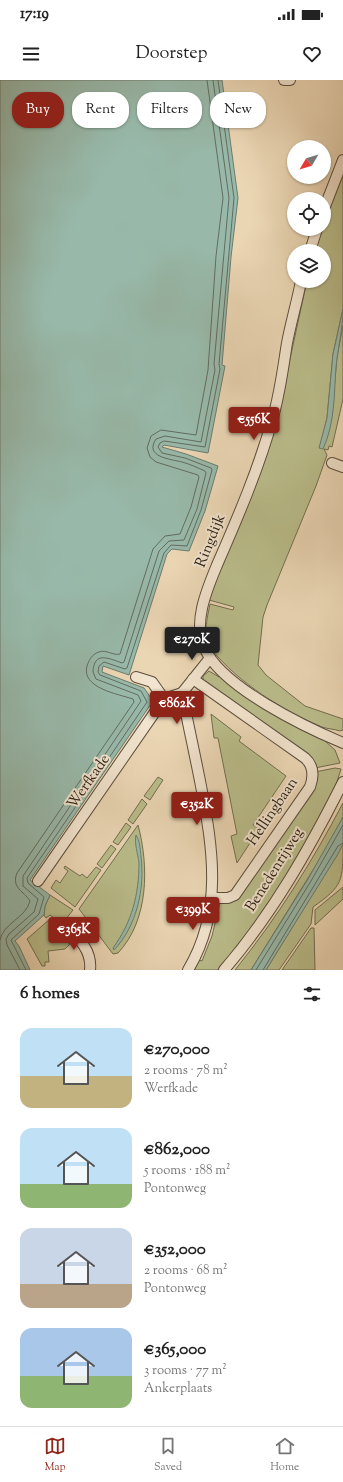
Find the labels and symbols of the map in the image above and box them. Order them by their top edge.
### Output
north arrow [287,140,331,184]
pin: €556K [226,407,282,441]
street label: Ringdijk [191,511,231,571]
pin: €270K [164,627,220,661]
pin: €862K [149,691,205,725]
street label: Werfkade [63,750,115,814]
street label: Hellingbaan [242,774,304,850]
pin: €352K [169,792,225,826]
street label: Benedenrijweg [241,824,309,916]
pin: €399K [165,897,221,931]
pin: €365K [46,917,102,951]

